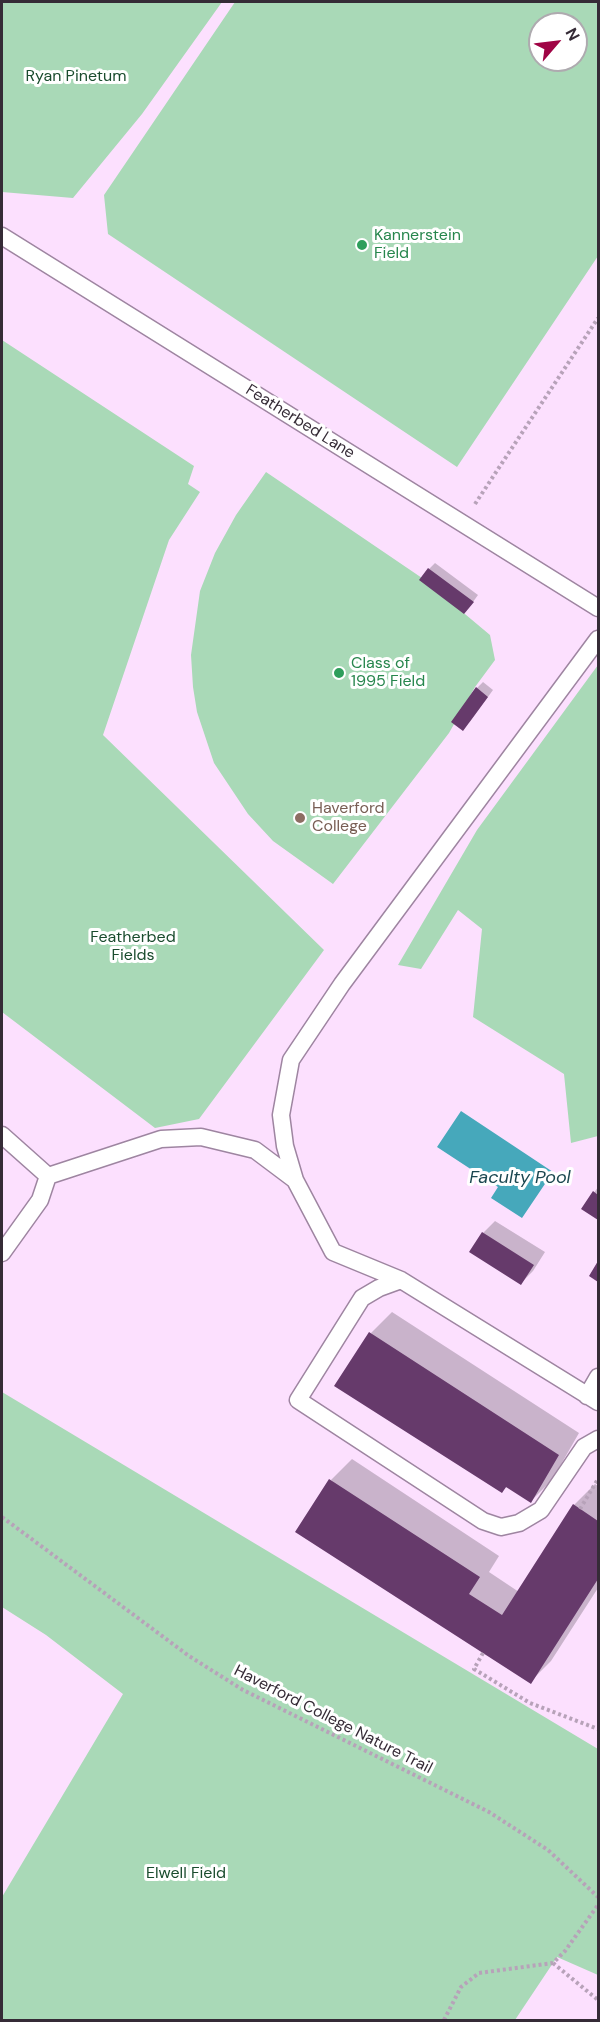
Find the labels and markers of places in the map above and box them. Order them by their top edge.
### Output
place label: Kannerstein Field [374,226,461,264]
marker: Kannerstein Field [355,238,369,252]
place label: Class of 1995 Field [351,654,425,692]
marker: Class of 1995 Field [332,666,346,680]
place label: Haverford College [312,799,385,837]
marker: Haverford College [293,811,307,825]

